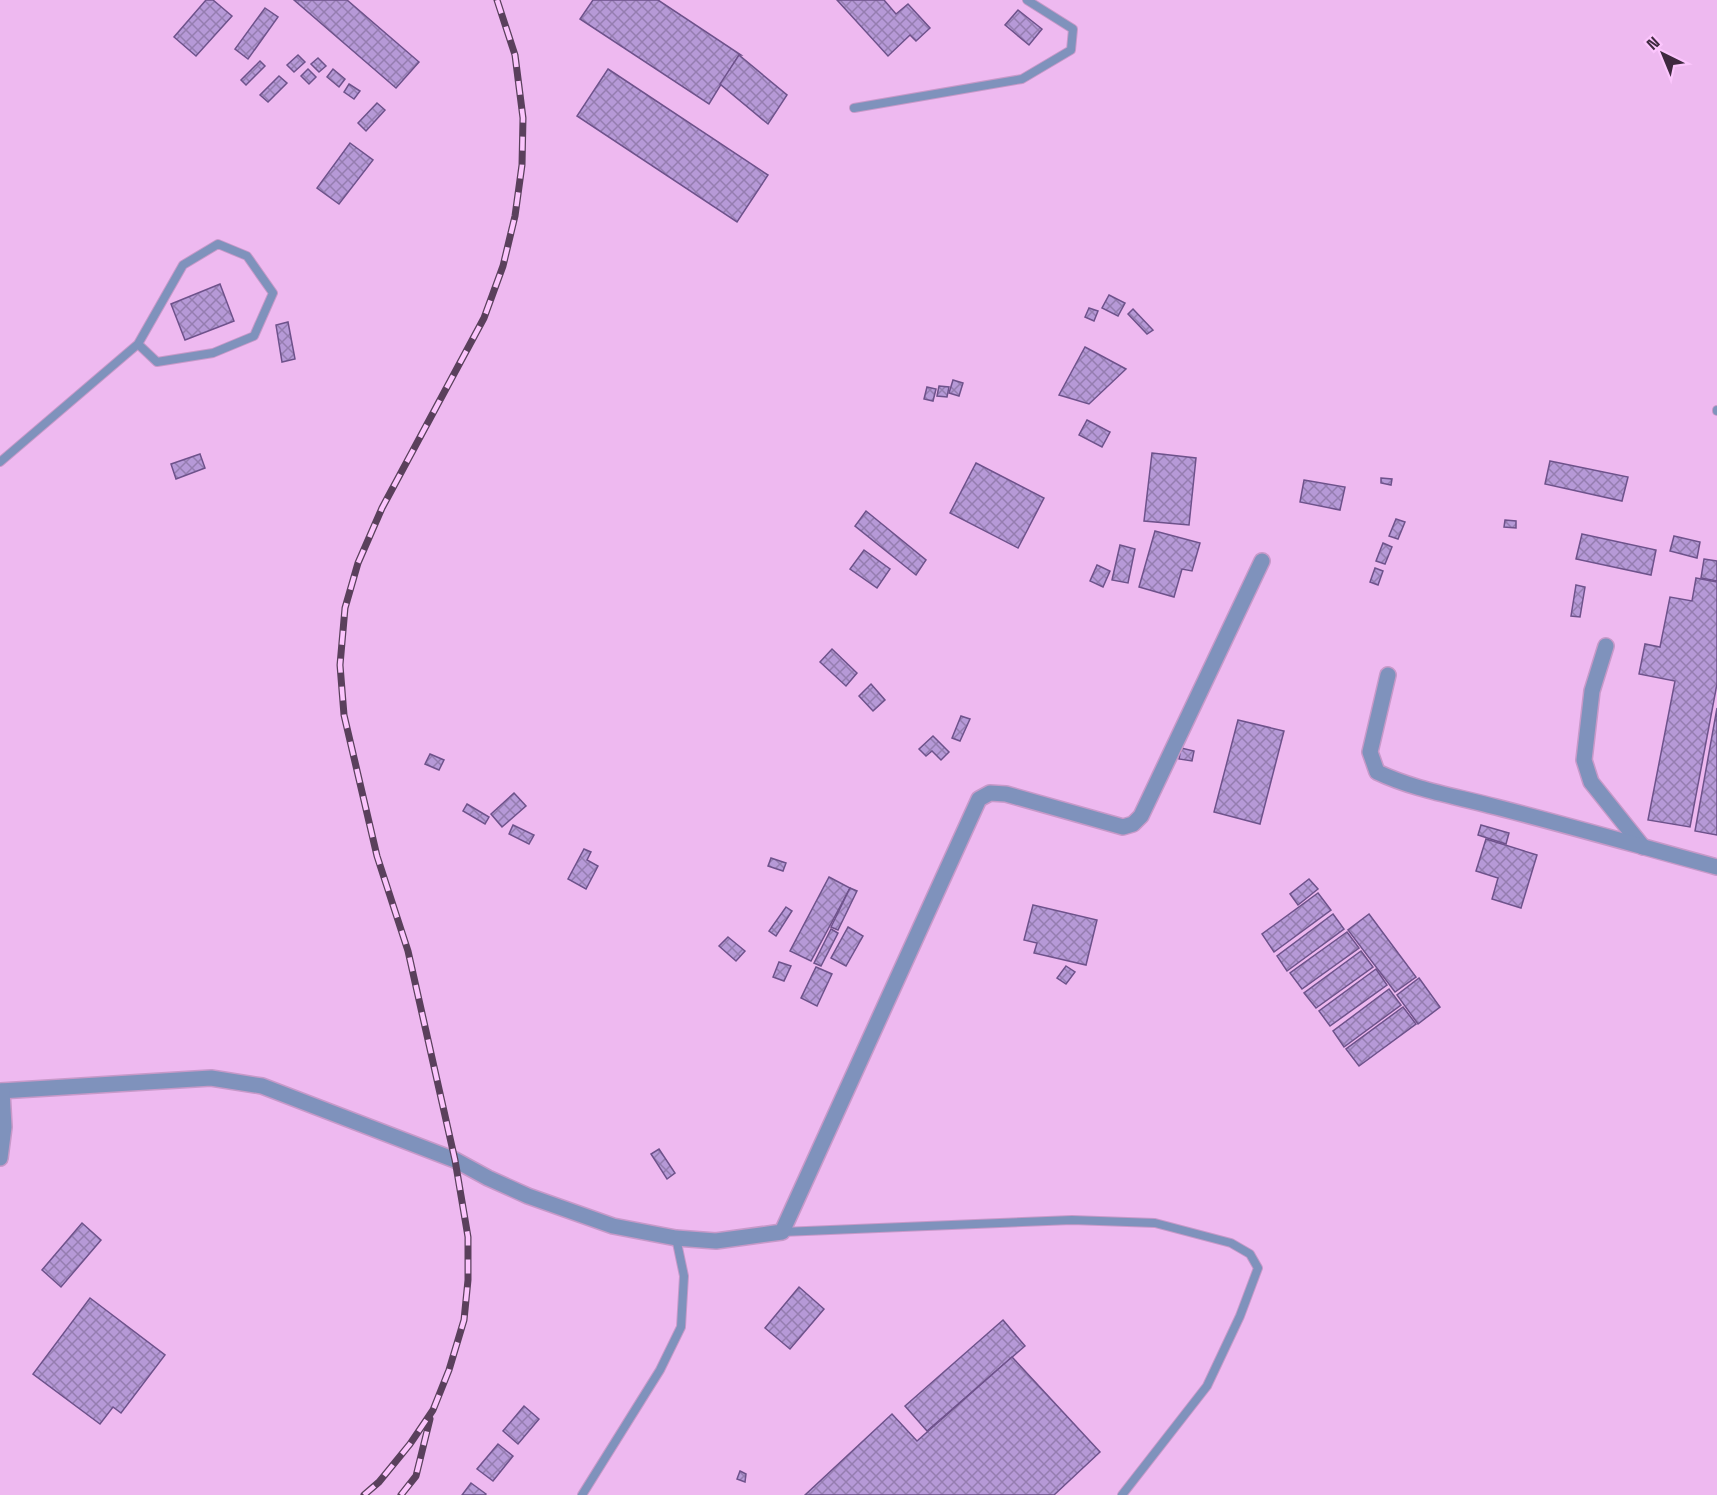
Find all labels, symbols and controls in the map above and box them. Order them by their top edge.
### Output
north arrow [1633,24,1693,84]
text: N [1642,32,1664,55]

